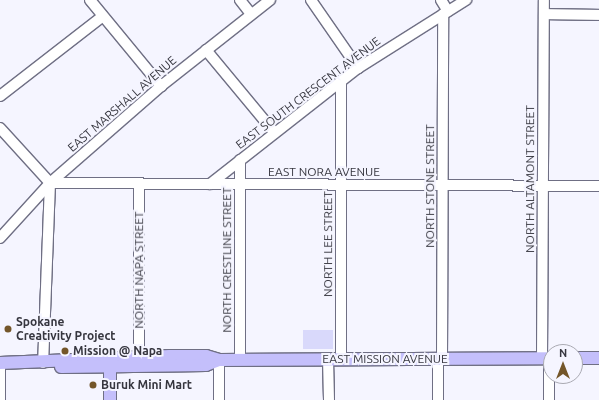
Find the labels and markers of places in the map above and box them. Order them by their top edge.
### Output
place label: Spokane Creativity Project [16,315,116,343]
marker: Spokane Creativity Project [3,324,13,334]
place label: Mission @ Napa [73,344,162,358]
marker: Mission @ Napa [60,346,70,356]
place label: Buruk Mini Mart [101,378,192,392]
marker: Buruk Mini Mart [88,380,98,390]

